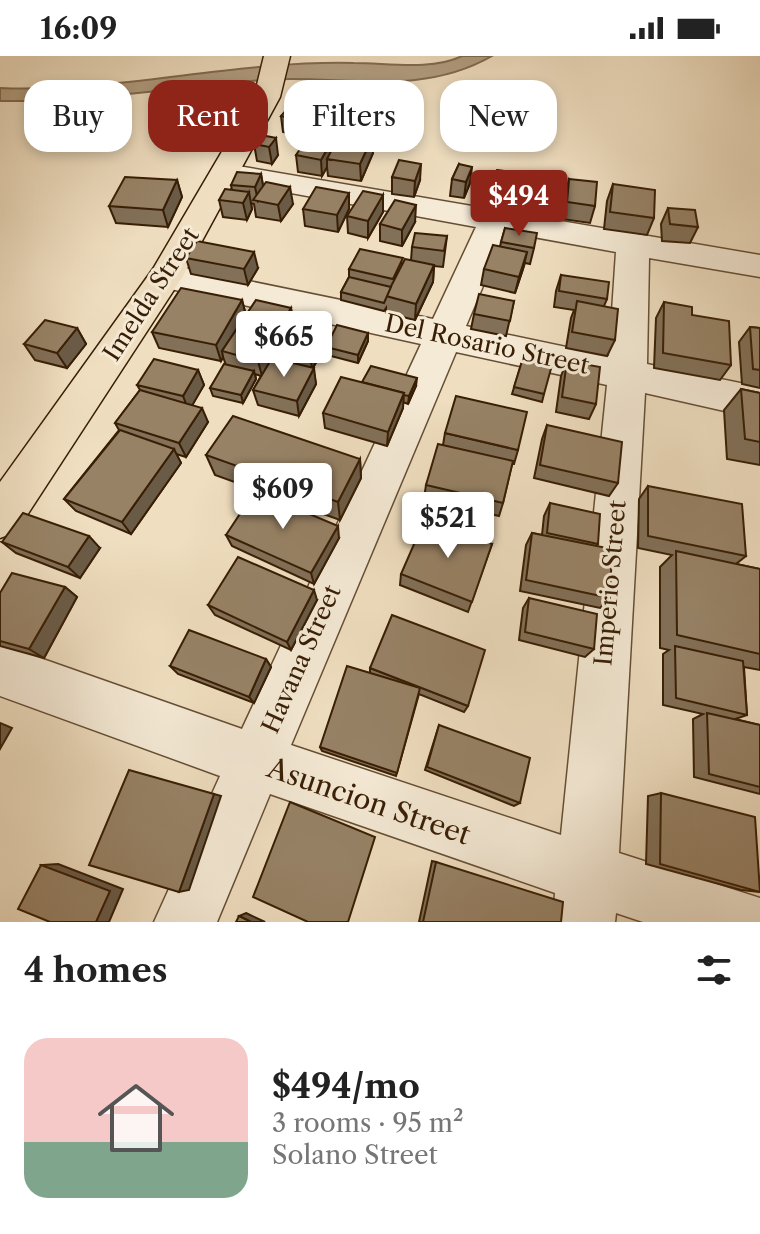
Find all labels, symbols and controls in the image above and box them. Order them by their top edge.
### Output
text: 16:09 [40,10,117,47]
chip: Buy [24,80,132,152]
chip: Rent [148,80,268,152]
chip: Filters [284,80,424,152]
chip: New [440,80,557,152]
pin: $494 [472,170,566,238]
text: $494 [489,180,549,212]
street label: Imelda Street [97,221,205,366]
street label: Del Rosario Street [382,308,592,380]
pin: $665 [237,311,331,379]
text: $665 [254,321,314,353]
pin: $609 [236,463,330,531]
text: $609 [252,473,314,505]
pin: $521 [401,492,495,560]
street label: Imperio Street [588,498,632,667]
text: $521 [420,502,476,534]
street label: Havana Street [255,580,347,738]
street label: Asuncion Street [262,750,475,852]
icon: filters [692,948,736,992]
text: 4 homes [24,949,168,991]
text: $494/mo [272,1065,420,1107]
icon: home [88,1070,184,1166]
text: 3 rooms · 95 m² [272,1107,464,1139]
text: Solano Street [272,1139,438,1171]

